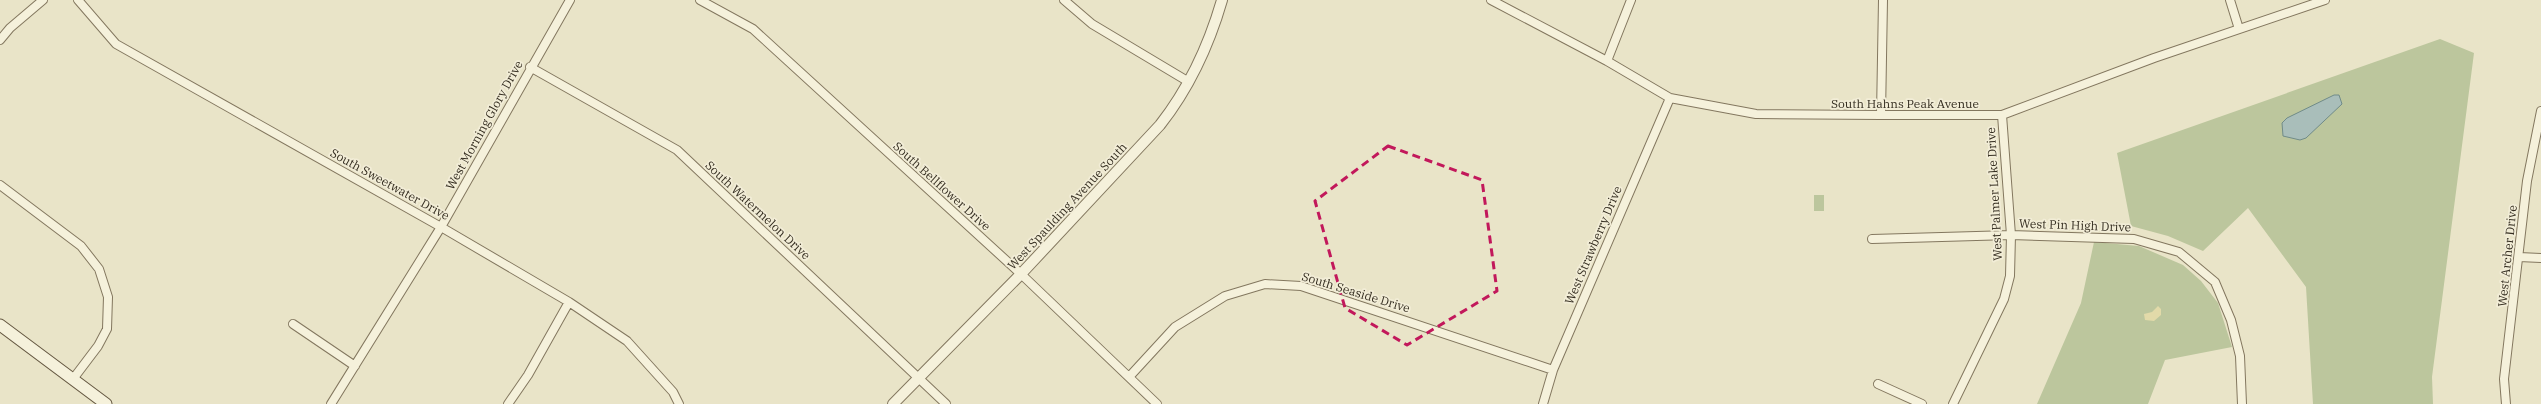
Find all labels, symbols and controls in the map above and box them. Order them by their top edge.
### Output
street label: West Morning Glory Drive [442,58,526,192]
street label: South Hahns Peak Avenue [1831,96,1979,111]
street label: West Palmer Lake Drive [1983,127,2005,261]
street label: South Bellflower Drive [890,138,994,234]
street label: West Spaulding Avenue South [1004,139,1130,273]
street label: South Sweetwater Drive [328,145,452,223]
street label: South Watermelon Drive [702,157,814,263]
street label: West Strawberry Drive [1561,184,1625,306]
street label: West Archer Drive [2494,204,2520,308]
street label: West Pin High Drive [2019,216,2131,234]
street label: South Seaside Drive [1300,268,1412,316]

